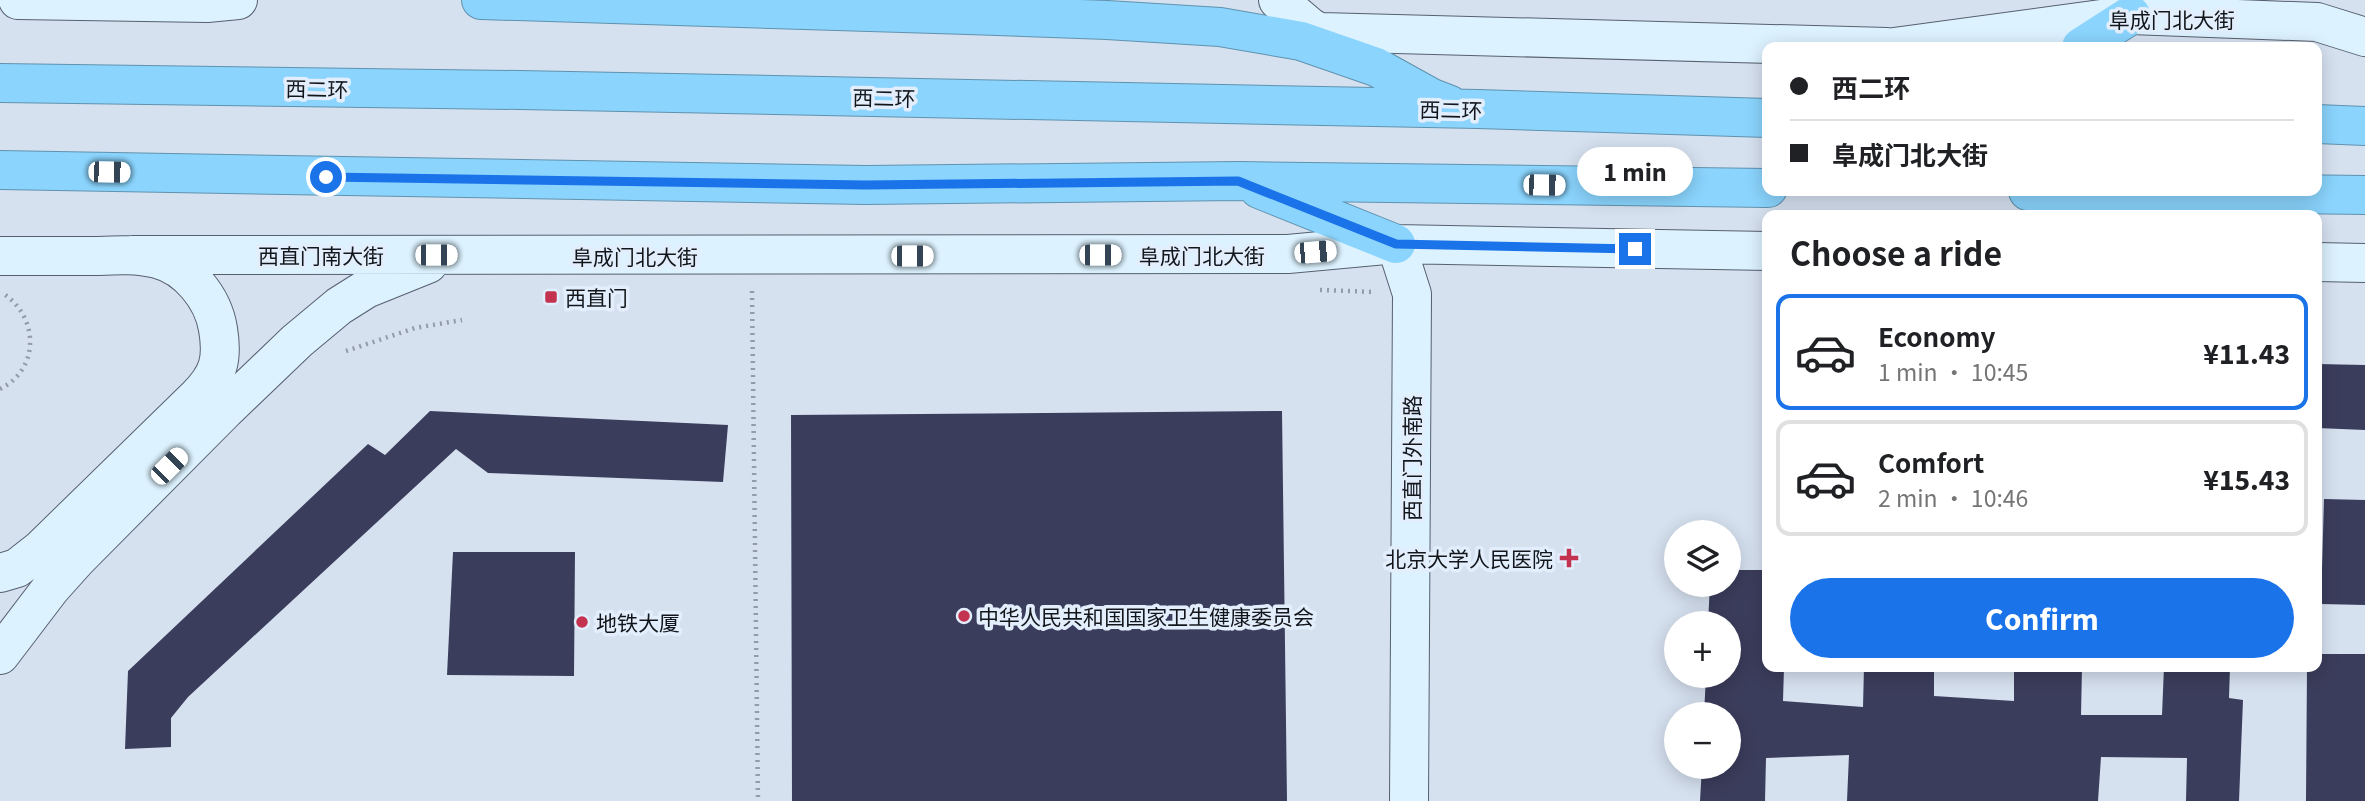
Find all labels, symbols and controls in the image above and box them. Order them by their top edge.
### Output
street label: 阜成门北大街 [2109,4,2235,34]
text: 西二环 [1832,68,1910,105]
street label: 西二环 [285,72,349,104]
street label: 西二环 [852,81,916,113]
street label: 西二环 [1419,93,1483,125]
text: 阜成门北大街 [1832,135,1988,172]
callout: 1 min [1577,148,1693,196]
text: 1 min [1603,154,1667,188]
car [88,161,131,183]
route start [310,161,342,193]
car [1523,174,1566,196]
text: Choose a ride [1790,229,2002,275]
route end [1619,233,1651,265]
street label: 西直门南大街 [258,240,384,270]
street label: 阜成门北大街 [1139,240,1265,270]
car [1294,240,1337,264]
street label: 阜成门北大街 [572,241,698,271]
car [416,245,458,266]
car [1080,245,1122,266]
car [892,246,934,267]
place label: 西直门 [565,282,628,312]
marker: 西直门 [543,289,559,305]
text: Economy [1878,317,1996,354]
icon: car [1794,321,1857,384]
text: ¥11.43 [2203,334,2290,371]
text: 1 min · 10:45 [1878,354,2028,388]
street label: 西直门外南路 [1396,395,1426,521]
text: Comfort [1878,443,1984,480]
car [147,444,192,488]
icon: car [1794,447,1857,510]
text: ¥15.43 [2203,460,2290,497]
text: 2 min · 10:46 [1878,480,2028,514]
map controls [1664,520,1741,779]
button: layers [1664,520,1741,597]
place label: 北京大学人民医院 [1385,543,1553,573]
marker: 北京大学人民医院 [1559,548,1579,568]
button: Confirm [1790,578,2294,658]
place label: 中华人民共和国国家卫生健康委员会 [978,601,1314,631]
place label: 地铁大厦 [596,607,680,637]
marker: 中华人民共和国国家卫生健康委员会 [956,608,972,624]
button: + [1664,611,1741,688]
marker: 地铁大厦 [574,614,590,630]
button: − [1664,702,1741,779]

